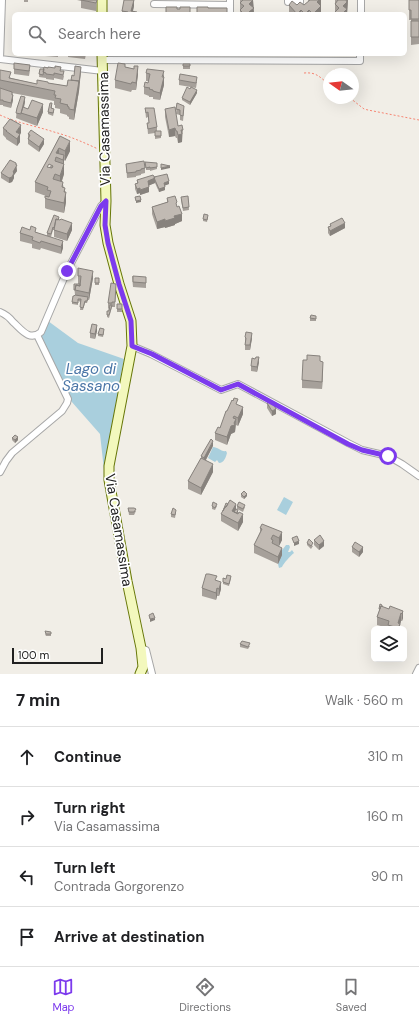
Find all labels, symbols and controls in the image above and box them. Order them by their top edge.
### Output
search box [12,12,407,56]
icon: search [26,23,48,45]
text: Search here [58,24,141,44]
north arrow [323,68,359,104]
street label: Via Casamassima [94,72,114,186]
route end [58,262,76,280]
water label: Lago di Sassano [62,359,120,396]
route start [379,447,397,465]
street label: Via Casamassima [101,472,137,588]
map controls [371,626,407,662]
button: layers [371,626,407,662]
scale bar [12,646,103,665]
text: 100 m [18,648,49,662]
text: 7 min [16,689,60,711]
text: Walk · 560 m [325,692,403,709]
icon: ahead [16,746,38,768]
text: Continue [54,747,122,767]
text: 310 m [368,748,403,765]
text: Turn right [54,798,125,818]
icon: right [16,806,38,828]
text: 160 m [367,808,403,825]
text: Via Casamassima [54,818,160,835]
text: Turn left [54,858,115,878]
icon: left [16,866,38,888]
text: 90 m [371,868,403,885]
text: Contrada Gorgorenzo [54,878,184,895]
icon: arrive [16,926,38,948]
text: Arrive at destination [54,927,205,947]
tab: Map [52,976,75,1014]
tab: Directions [179,976,231,1014]
tab: Saved [336,976,367,1014]

